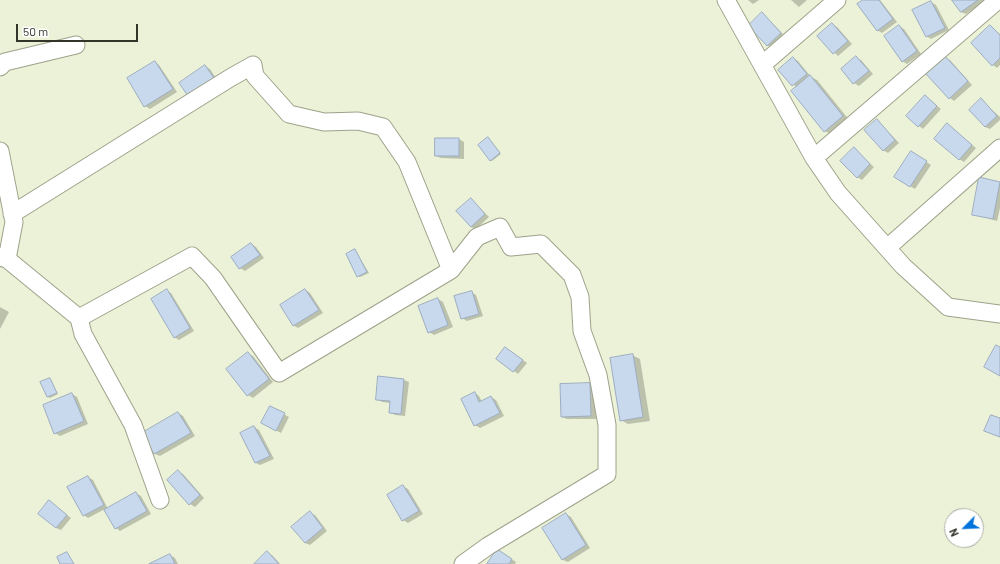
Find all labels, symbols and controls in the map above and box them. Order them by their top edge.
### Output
scale bar [18,16,140,42]
text: 50 m [23,24,48,38]
north arrow [944,508,984,548]
text: N [946,527,961,539]

